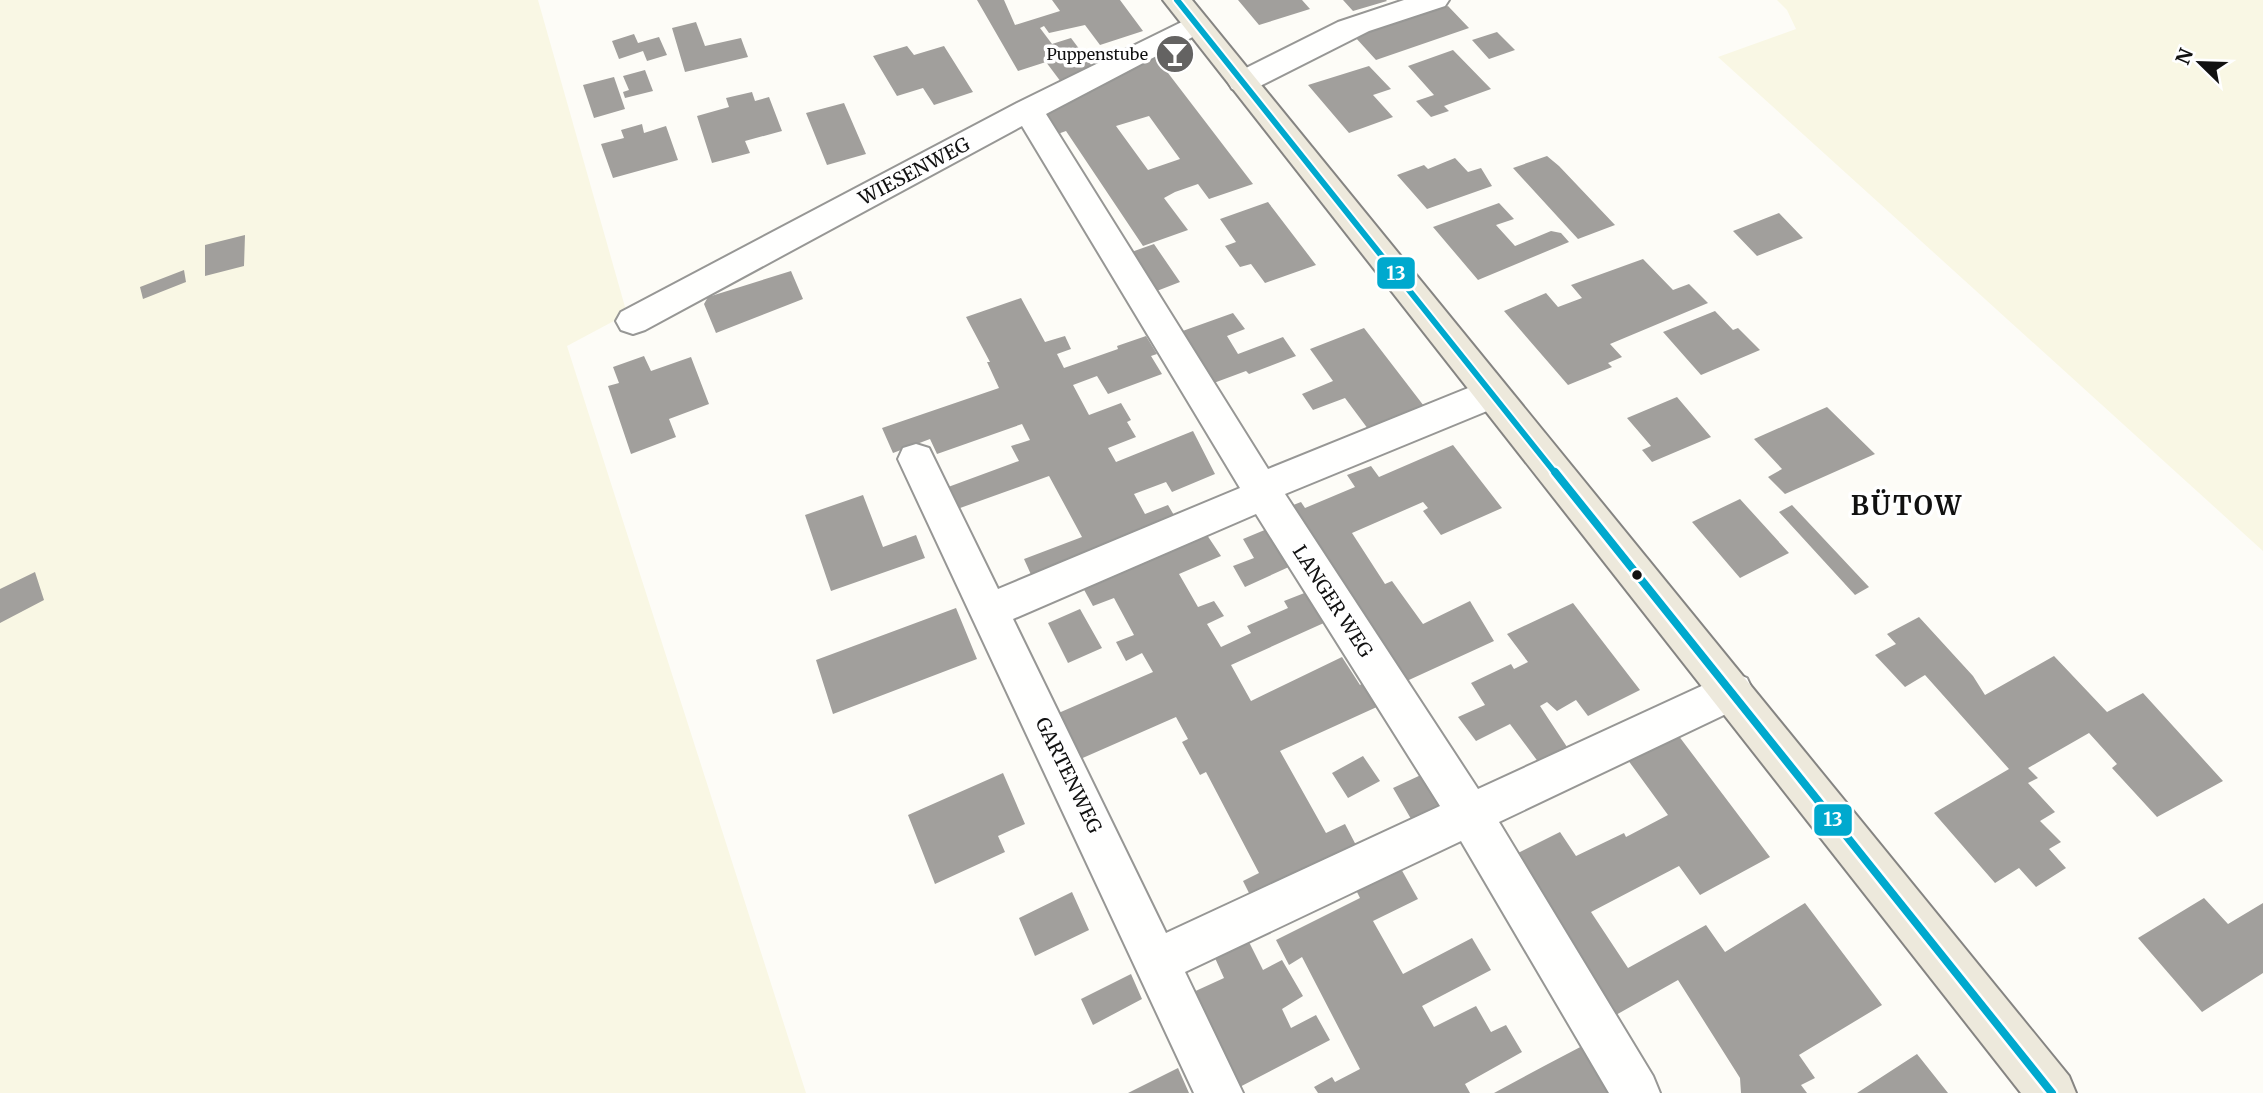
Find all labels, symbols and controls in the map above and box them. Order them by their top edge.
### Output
north arrow [2165,28,2235,98]
bar icon: Puppenstube [1154,33,1196,75]
place label: Puppenstube [1046,44,1148,64]
text: N [2170,45,2198,68]
street label: WIESENWEG [854,132,974,211]
line badge: 13 [1376,256,1416,290]
text: 13 [1386,261,1406,285]
district label: BÜTOW [1851,489,1963,522]
street label: LANGER WEG [1288,540,1378,662]
unlabelled marker [1630,568,1644,582]
street label: GARTENWEG [1031,713,1107,837]
line badge: 13 [1813,803,1853,837]
text: 13 [1823,807,1843,831]

